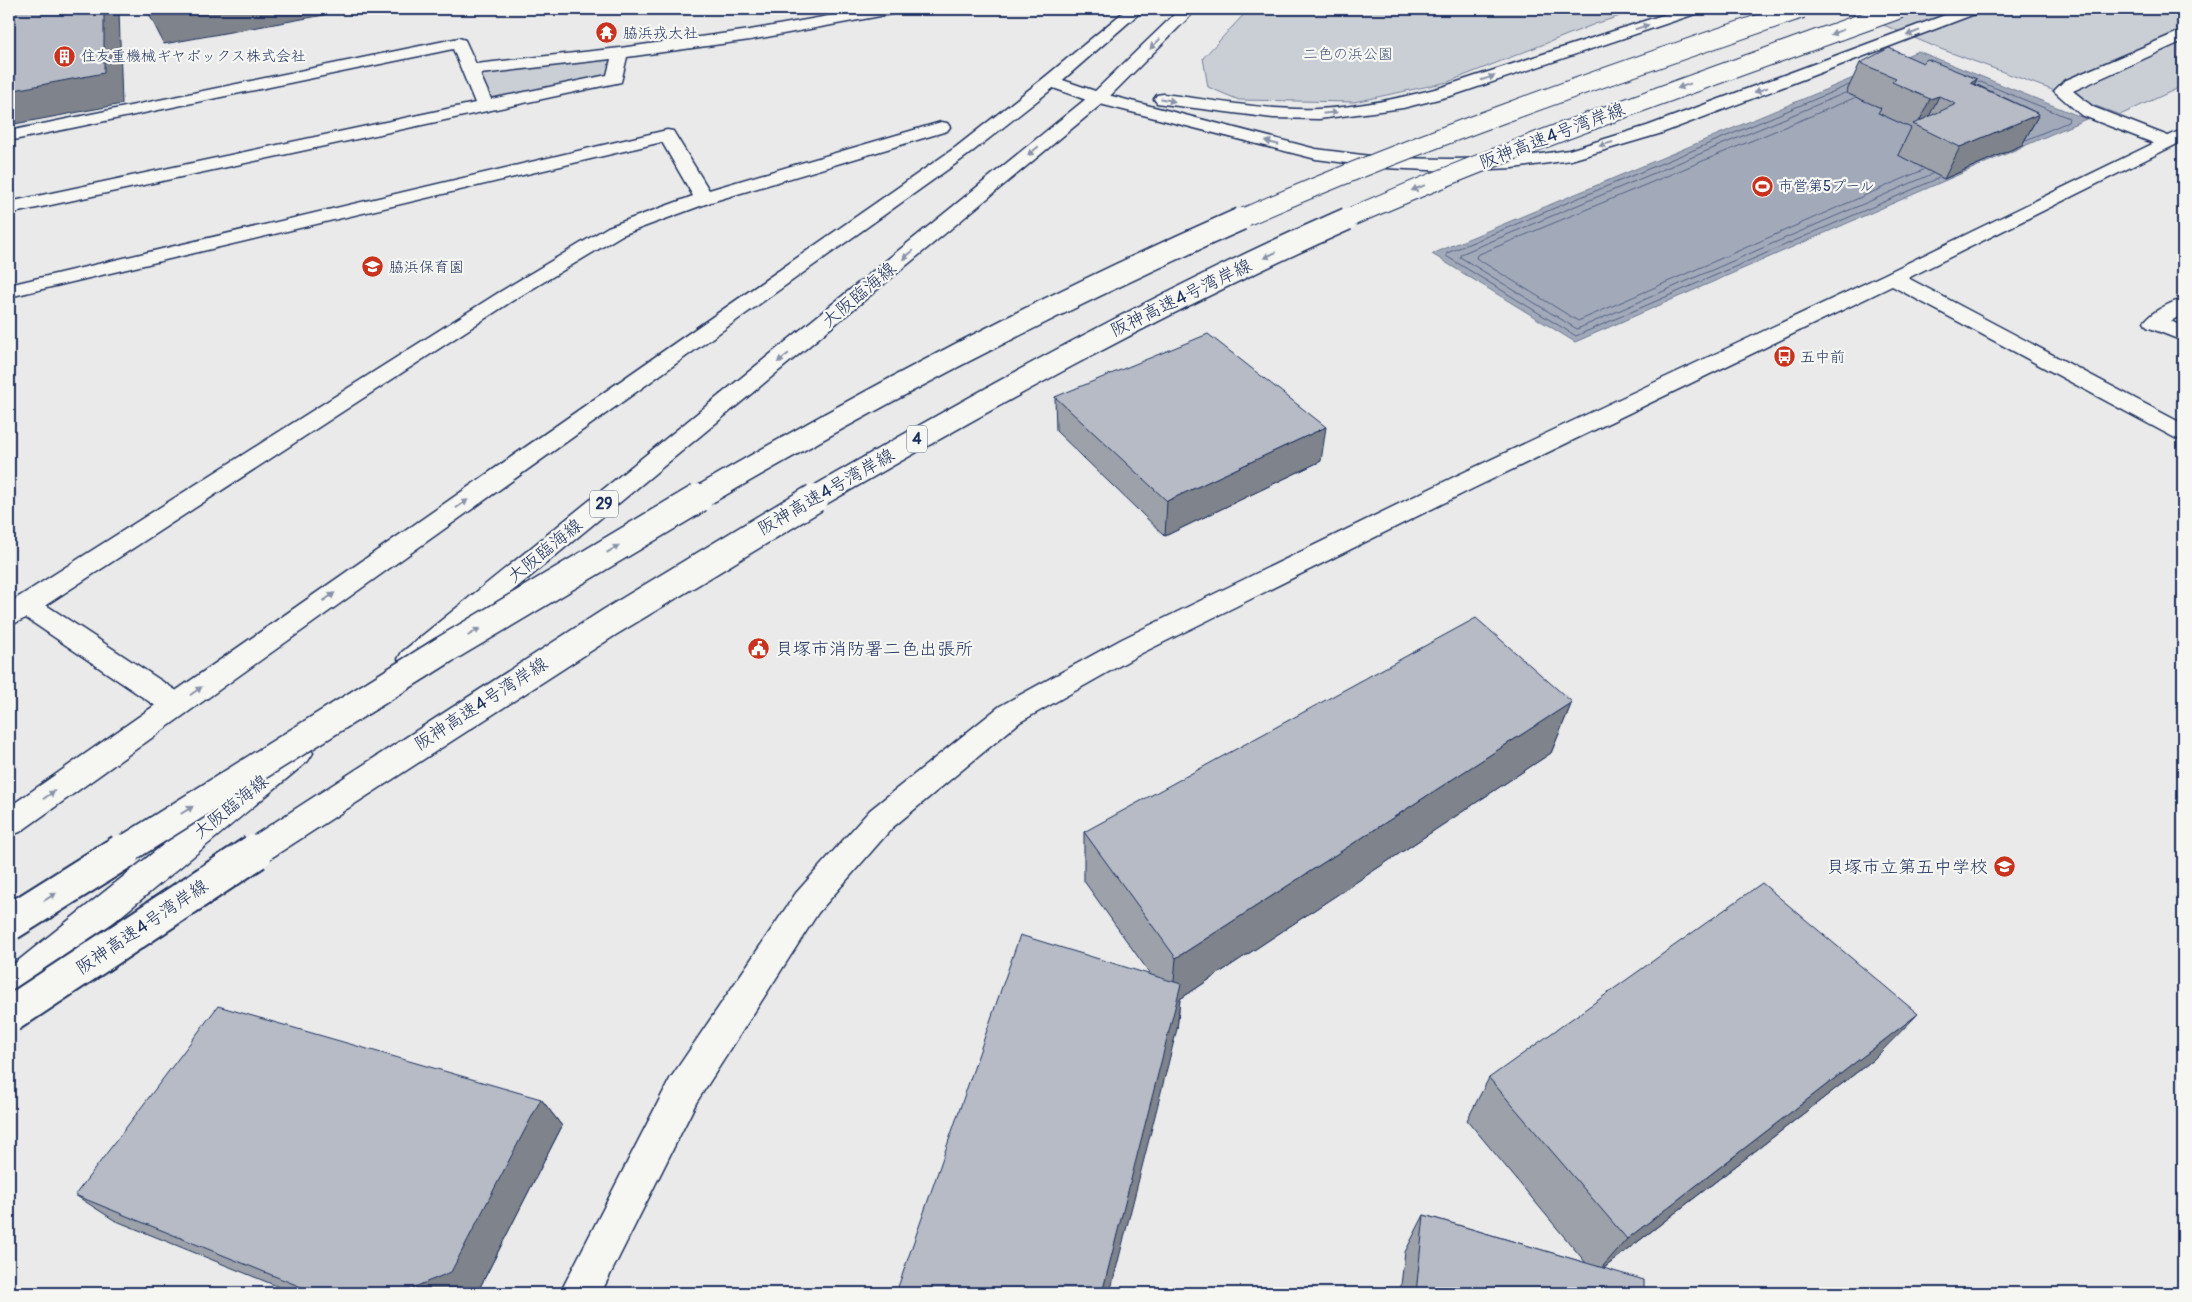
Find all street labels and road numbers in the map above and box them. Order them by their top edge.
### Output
street label: 阪神高速4号湾岸線 [1476,98,1628,174]
street label: 阪神高速4号湾岸線 [1107,254,1255,342]
street label: 大阪臨海線 [817,257,901,333]
road number: 4 [907,426,927,452]
street label: 阪神高速4号湾岸線 [753,443,899,541]
road number: 29 [590,490,618,518]
street label: 大阪臨海線 [503,514,587,588]
street label: 阪神高速4号湾岸線 [410,652,552,756]
street label: 大阪臨海線 [189,770,273,844]
street label: 阪神高速4号湾岸線 [72,874,212,980]

